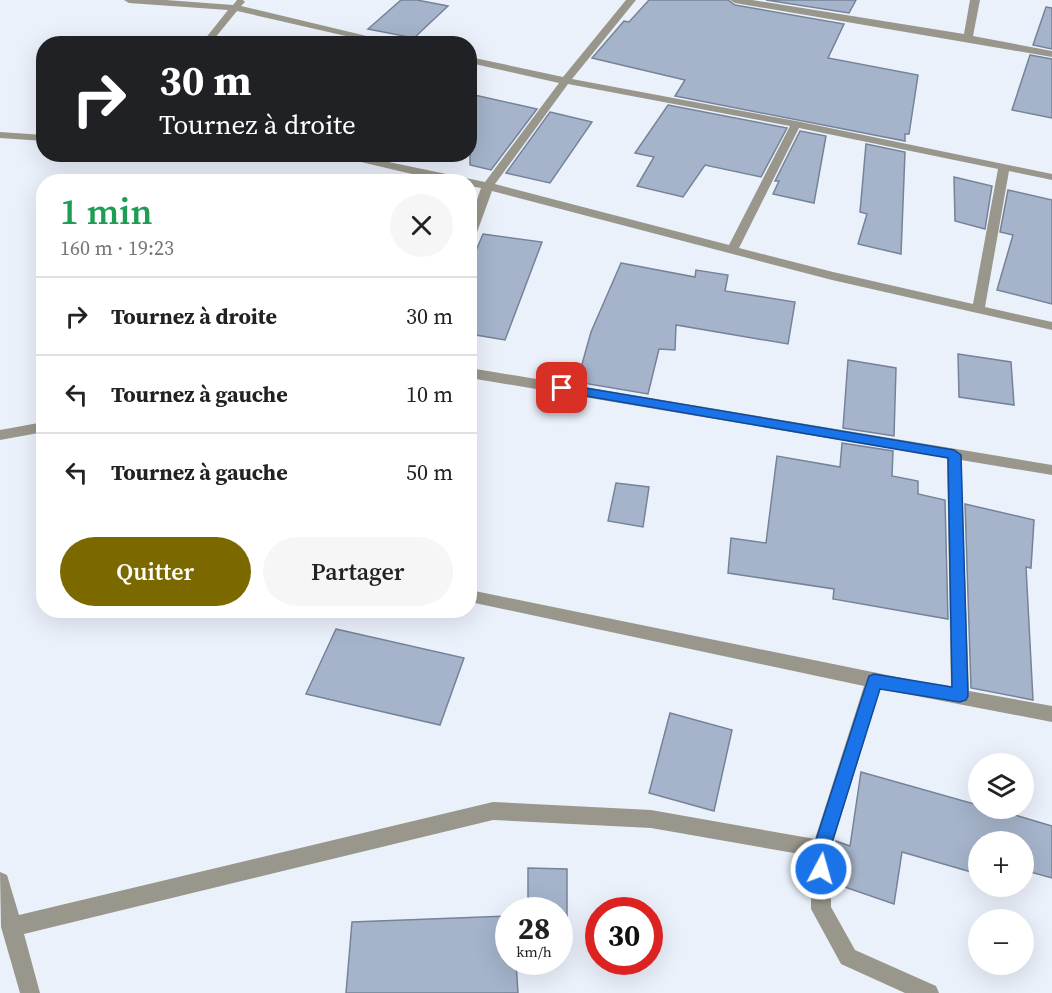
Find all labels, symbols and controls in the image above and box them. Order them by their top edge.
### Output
text: 30 m [159,51,252,109]
icon: right [60,60,138,138]
text: Tournez à droite [159,106,356,143]
text: 1 min [60,187,152,236]
button: close [390,194,453,257]
text: 160 m · 19:23 [60,234,174,262]
icon: right [60,300,93,333]
text: Tournez à droite [111,301,277,331]
text: 30 m [406,301,453,331]
pin [536,362,587,413]
icon: arrive [545,371,578,404]
icon: left [60,378,93,411]
text: Tournez à gauche [111,379,288,409]
text: 10 m [406,379,453,409]
icon: left [60,456,93,489]
text: Tournez à gauche [111,457,288,487]
text: 50 m [406,457,453,487]
button: Quitter [60,537,251,606]
button: Partager [263,537,453,606]
map controls [968,753,1034,975]
button: layers [968,753,1034,819]
button: + [968,831,1034,897]
position arrow [789,837,853,901]
speed limit sign: 30 [585,897,663,975]
text: 28 [518,908,550,949]
button: − [968,909,1034,975]
text: km/h [516,941,552,962]

